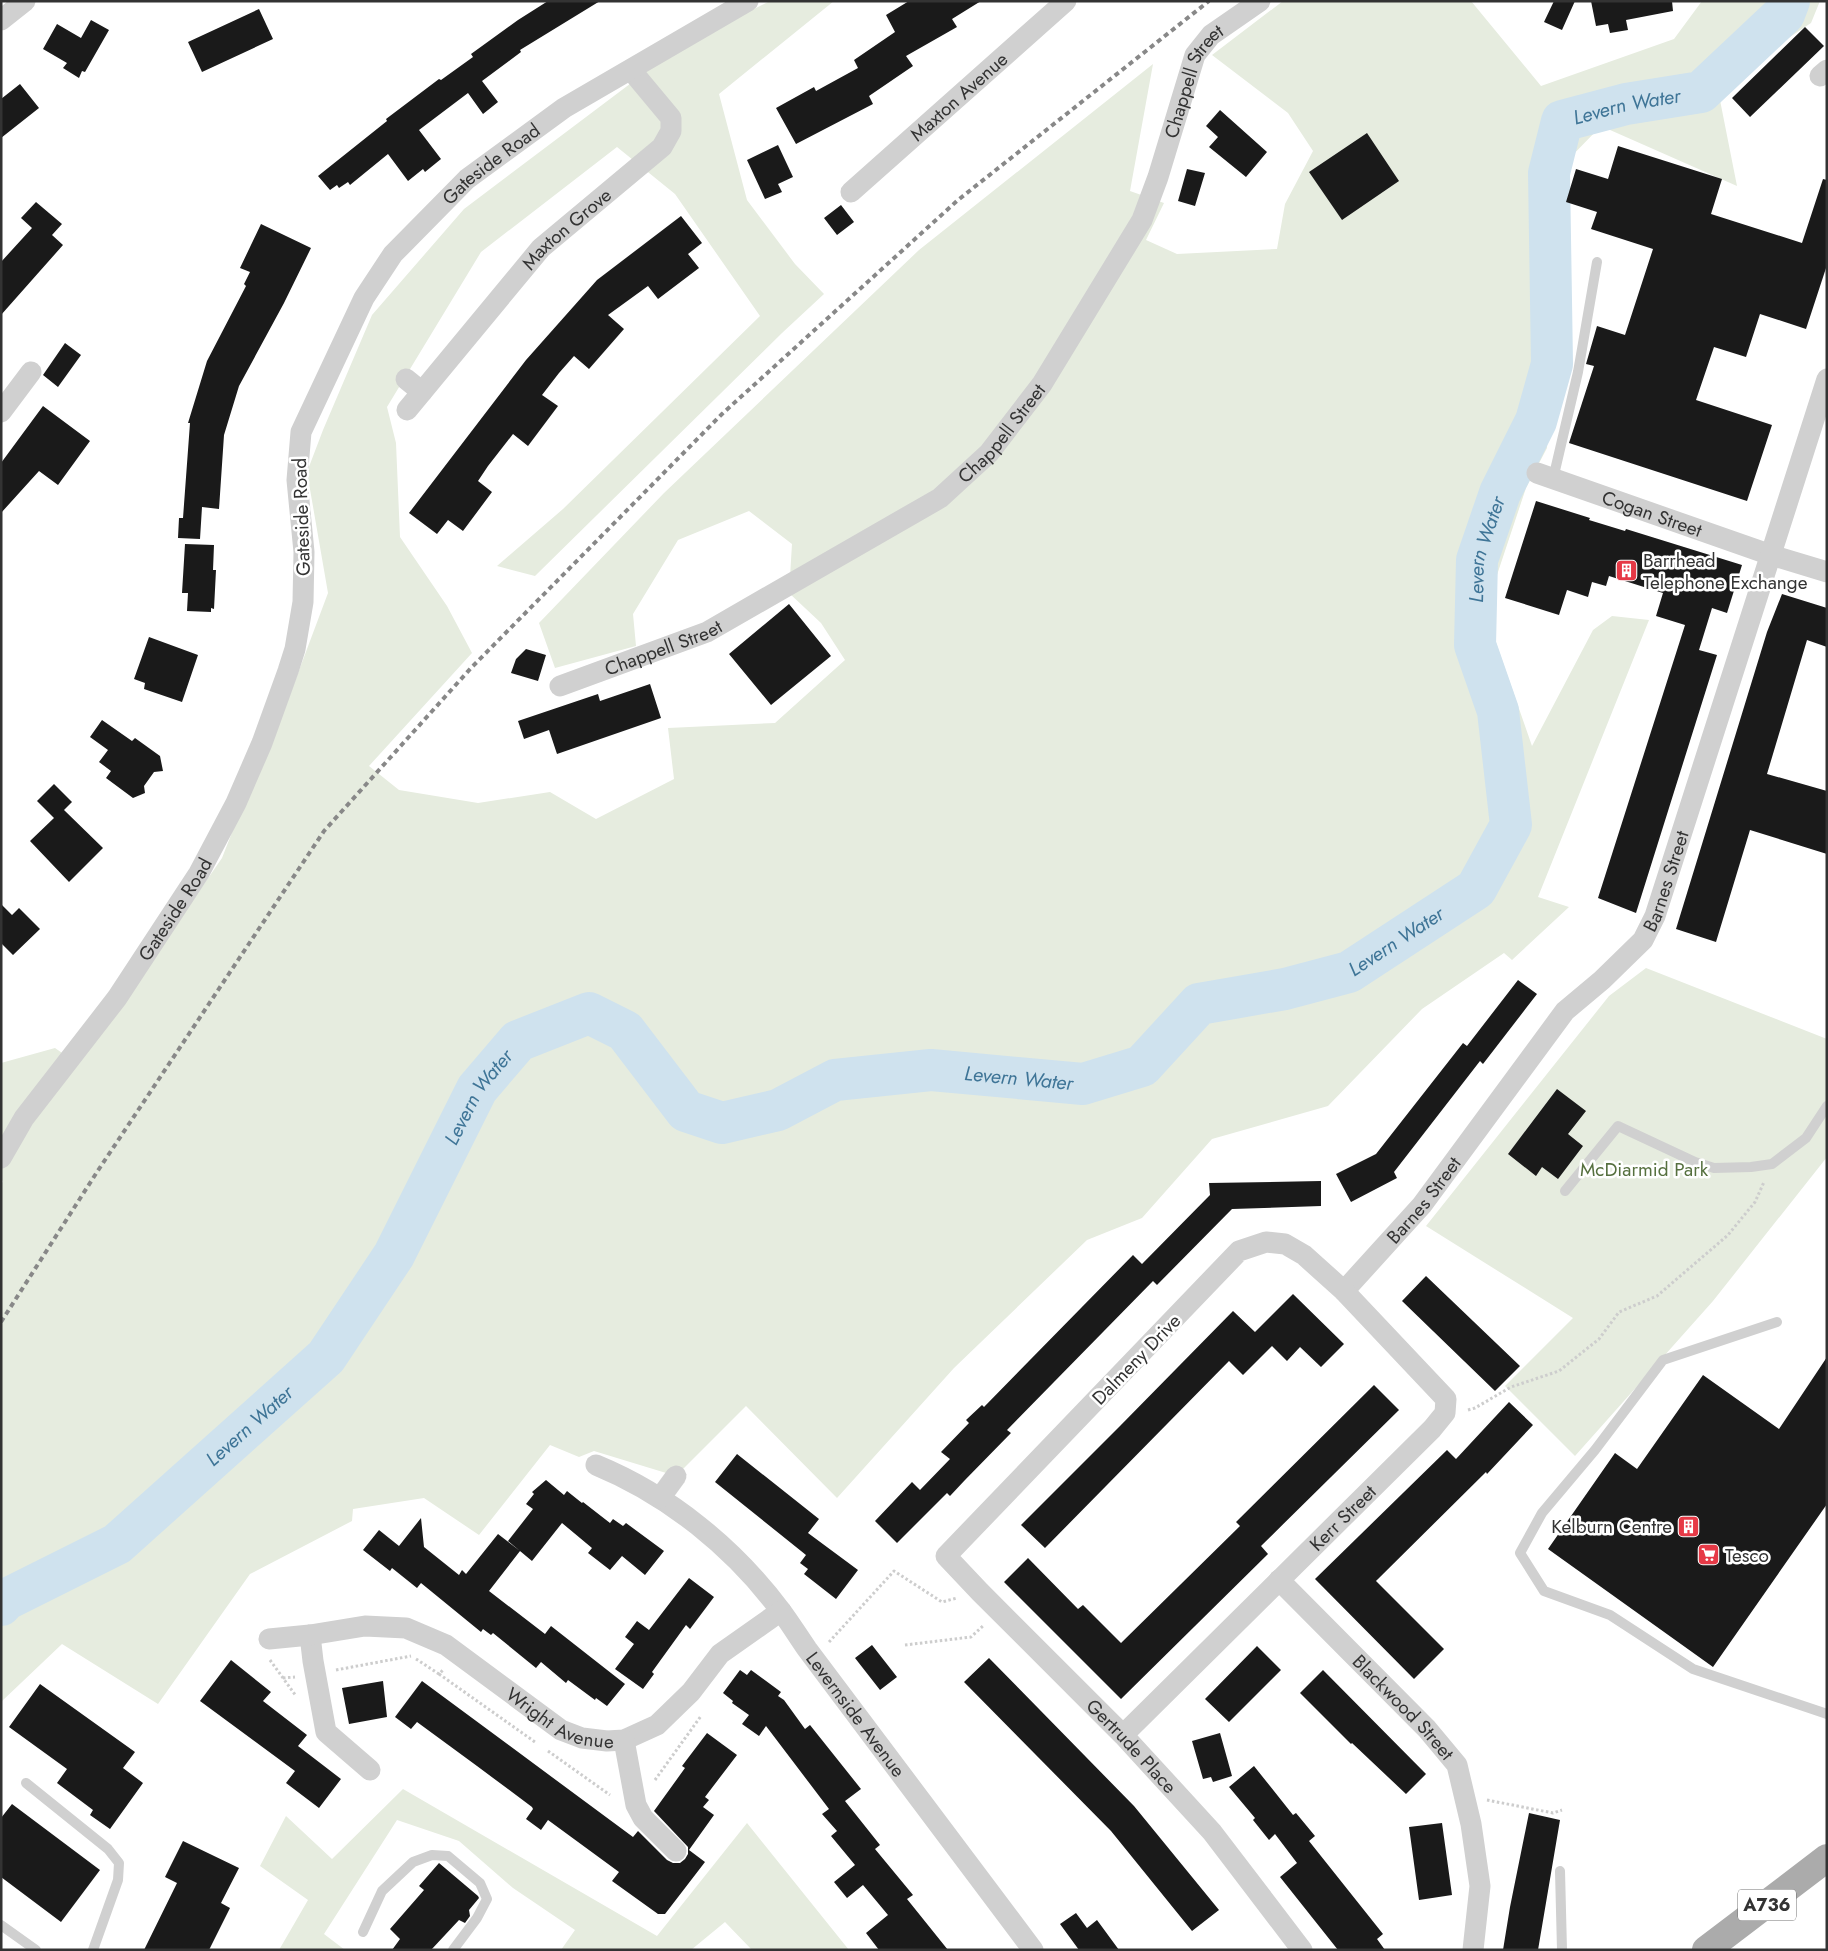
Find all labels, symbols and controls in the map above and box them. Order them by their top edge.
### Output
street label: Chappell Street [1158,17,1229,141]
street label: Maxton Avenue [904,46,1014,147]
water label: Levern Water [1570,81,1684,132]
street label: Gateside Road [436,117,546,211]
street label: Maxton Grove [516,182,618,276]
street label: Chappell Street [952,377,1052,489]
street label: Gateside Road [286,457,317,576]
street label: Cogan Street [1598,484,1706,544]
water label: Levern Water [1462,491,1513,603]
place label: Barrhead Telephone Exchange [1643,547,1808,596]
building icon: Barrhead Telephone Exchange [1615,559,1639,583]
street label: Chappell Street [601,613,727,682]
street label: Barnes Street [1636,827,1696,936]
street label: Gateside Road [132,853,219,966]
water label: Levern Water [1343,899,1451,984]
water label: Levern Water [437,1042,521,1150]
water label: Levern Water [963,1059,1076,1098]
street label: Barnes Street [1380,1151,1468,1250]
park label: McDiarmid Park [1580,1156,1709,1183]
street label: Dalmeny Drive [1086,1308,1187,1411]
water label: Levern Water [199,1378,301,1473]
street label: Kerr Street [1304,1478,1383,1557]
place label: Kelburn Centre [1551,1513,1672,1540]
building icon: Kelburn Centre [1676,1514,1700,1538]
place label: Tesco [1725,1542,1769,1569]
supermarket icon: Tesco [1697,1543,1721,1567]
street label: Levernside Avenue [800,1646,912,1783]
street label: Blackwood Street [1346,1648,1461,1766]
street label: Wright Avenue [500,1681,615,1755]
street label: Gertrude Place [1080,1693,1183,1800]
road number: A736 [1738,1890,1796,1920]

